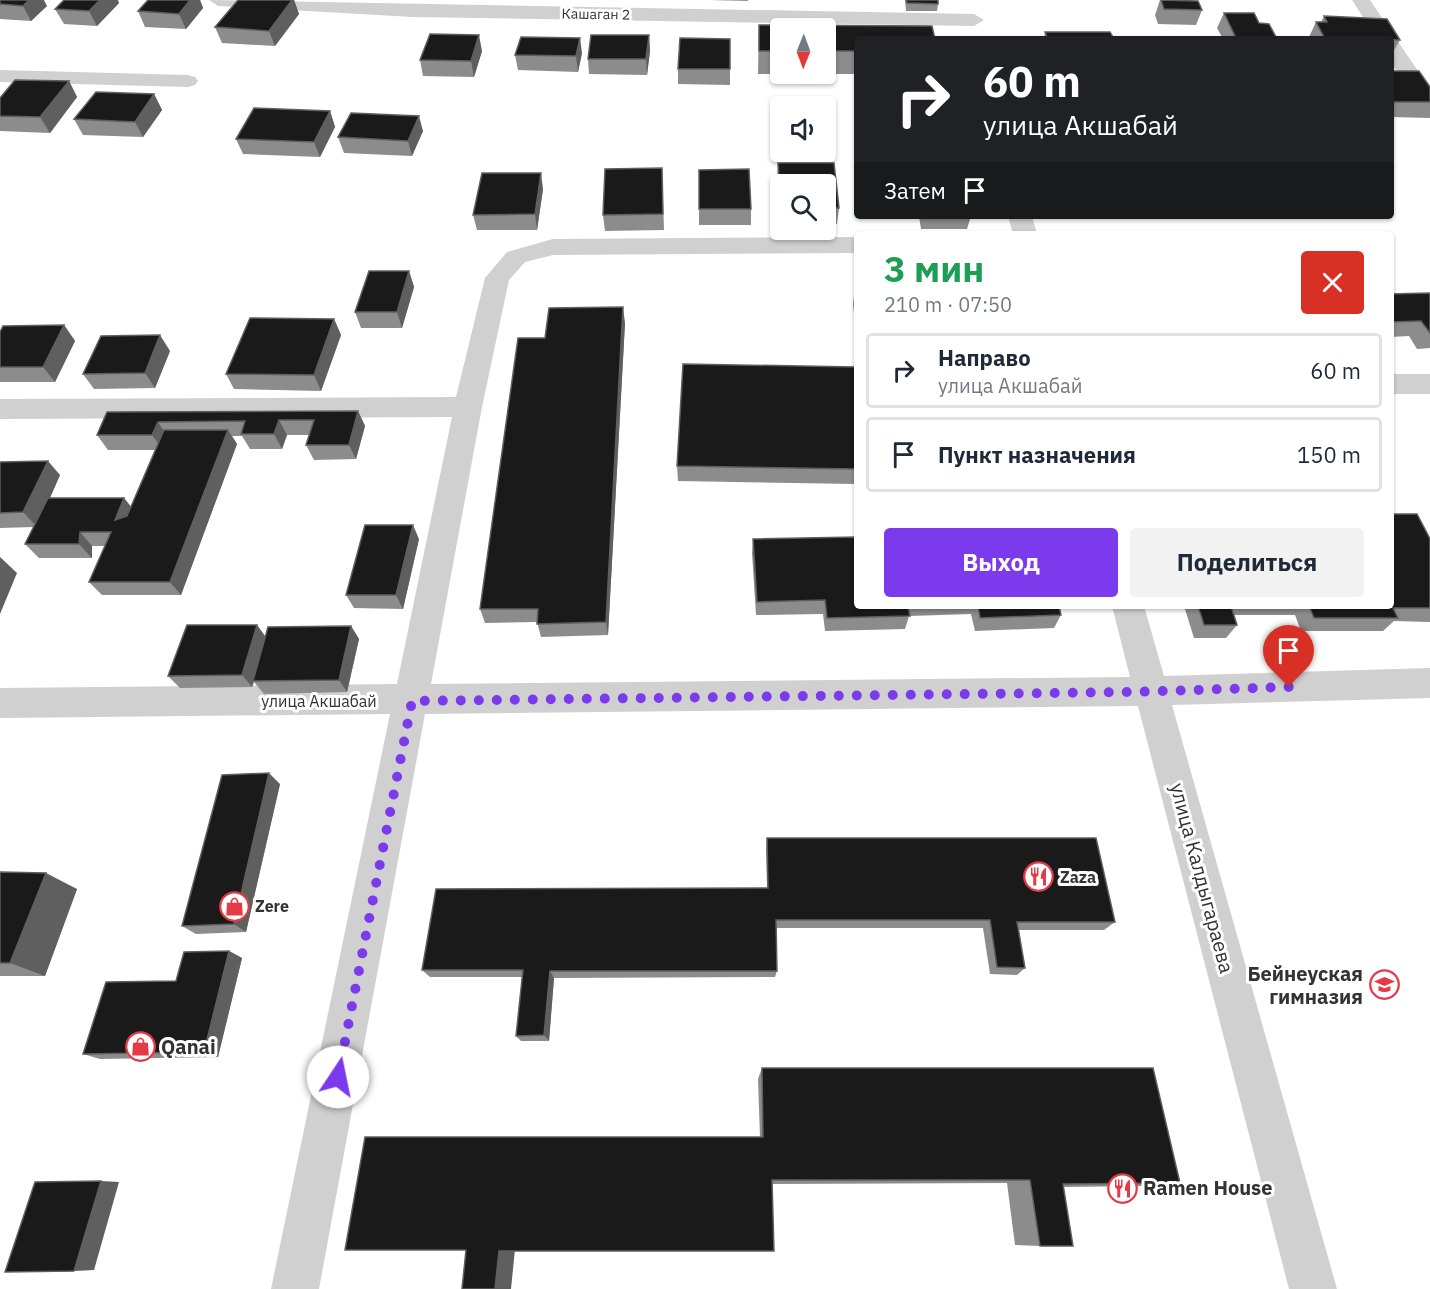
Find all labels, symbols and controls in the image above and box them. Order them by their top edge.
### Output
street label: Кашаган 2 [562,4,630,24]
north arrow [770,18,836,84]
map controls [770,18,836,240]
text: 60 m [983,54,1081,109]
icon: right [884,60,962,138]
button: sound [770,96,836,162]
text: улица Акшабай [983,107,1178,142]
button: search [770,174,836,240]
icon: arrive [958,174,991,207]
text: Затем [884,176,946,205]
text: 3 мин [884,245,984,292]
button: close [1301,251,1364,314]
text: 210 m · 07:50 [884,291,1012,318]
text: Направо [938,343,1031,372]
icon: right [887,354,920,387]
text: 60 m [1310,356,1361,385]
text: улица Акшабай [938,372,1082,399]
icon: arrive [887,438,920,471]
text: Пункт назначения [938,440,1136,469]
text: 150 m [1297,440,1361,469]
button: Выход [884,528,1118,597]
button: Поделиться [1130,528,1364,597]
pin [1263,625,1314,687]
icon: arrive [1272,634,1305,667]
street label: улица Акшабай [261,691,377,711]
street label: улица Калдыгараева [1164,780,1241,976]
restaurant icon: Zaza [1023,861,1055,893]
place label: Zaza [1060,867,1096,887]
shop icon: Zere [218,890,250,922]
place label: Zere [255,896,289,916]
place label: Бейнеуская гимназия [1248,960,1363,1010]
school or university icon: Бейнеуская гимназия [1368,969,1400,1001]
shop icon: Qanai [124,1031,156,1063]
place label: Qanai [161,1033,216,1060]
position arrow [306,1045,370,1109]
restaurant icon: Ramen House [1106,1172,1138,1204]
place label: Ramen House [1143,1174,1272,1201]

